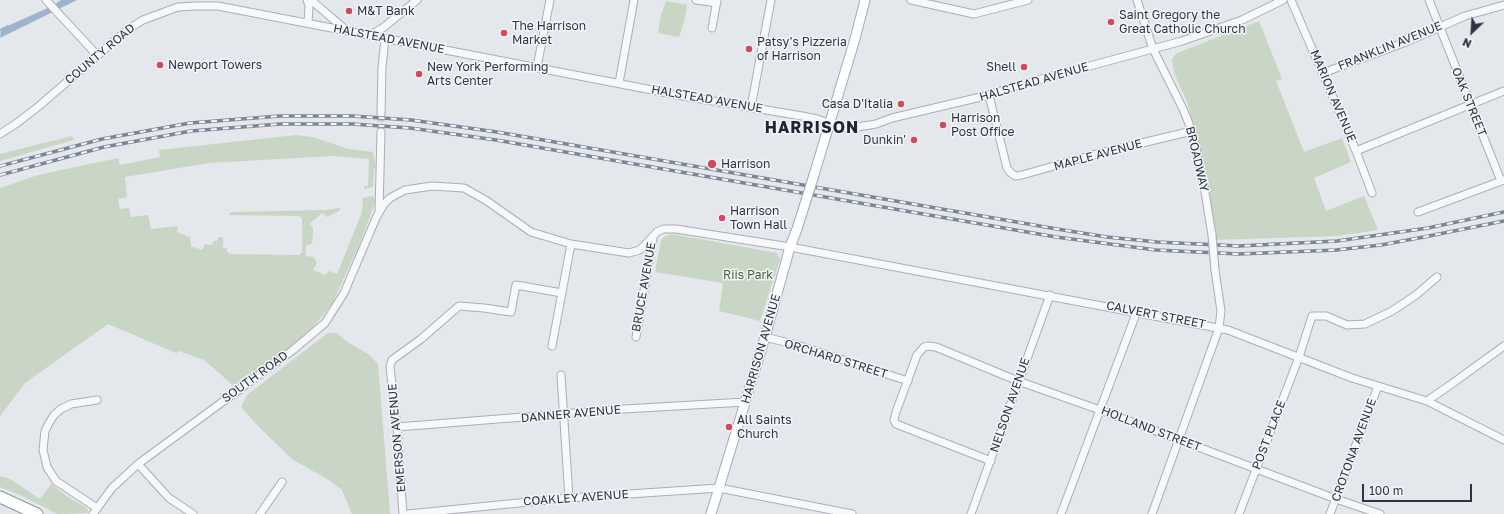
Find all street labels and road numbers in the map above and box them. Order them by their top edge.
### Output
street label: FRANKLIN AVENUE [1336,19,1444,73]
street label: COUNTY ROAD [62,21,138,87]
street label: HALSTEAD AVENUE [332,21,446,57]
street label: MARION AVENUE [1307,48,1359,144]
street label: HALSTEAD AVENUE [978,59,1090,105]
street label: OAK STREET [1449,65,1489,139]
street label: HALSTEAD AVENUE [650,82,764,116]
street label: BROADWAY [1183,125,1211,193]
street label: MAPLE AVENUE [1052,136,1144,174]
street label: BRUCE AVENUE [629,241,659,333]
street label: HARRISON AVENUE [738,292,784,406]
street label: CALVERT STREET [1105,298,1207,332]
street label: ORCHARD STREET [783,336,889,382]
street label: SOUTH ROAD [219,348,291,406]
street label: NELSON AVENUE [987,356,1033,454]
street label: EMERSON AVENUE [385,383,409,493]
street label: CROTONA AVENUE [1329,396,1379,504]
street label: POST PLACE [1249,398,1289,472]
street label: DANNER AVENUE [520,402,622,426]
street label: HOLLAND STREET [1099,403,1203,455]
street label: COAKLEY AVENUE [523,487,629,509]

